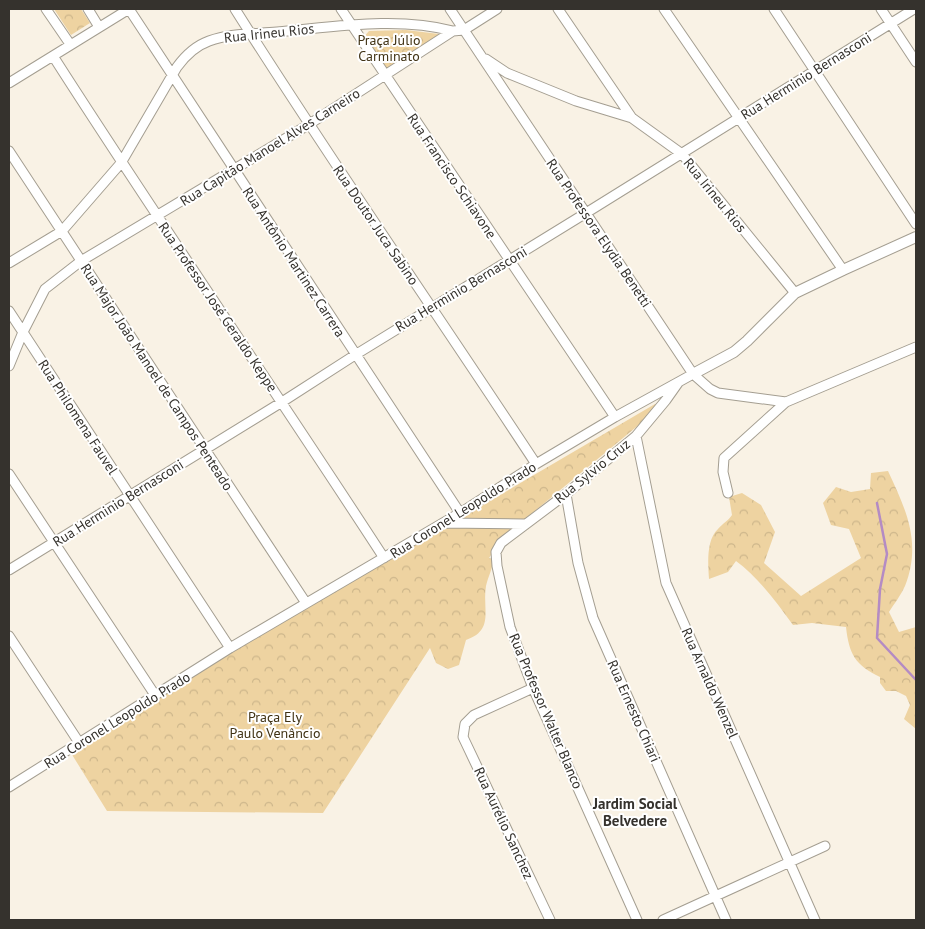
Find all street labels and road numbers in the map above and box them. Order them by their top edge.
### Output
street label: Rua Irineu Rios [223,19,315,47]
street label: Rua Herminio Bernasconi [737,28,875,124]
street label: Rua Capitão Manoel Alves Carneiro [177,84,363,210]
street label: Rua Francisco Schiavone [403,110,501,242]
street label: Rua Irineu Rios [680,154,751,236]
street label: Rua Professora Elydia Benetti [542,155,656,311]
street label: Rua Doutor Juca Sabino [329,162,423,288]
street label: Rua Antônio Martinez Carrera [239,184,349,341]
street label: Rua Professor José Geraldo Keppe [154,219,282,395]
street label: Rua Herminio Bernasconi [392,242,530,336]
street label: Rua Major João Manoel de Campos Penteado [77,260,237,494]
street label: Rua Philomena Fauvel [34,356,122,478]
street label: Rua Sylvio Cruz [550,435,634,507]
street label: Rua Herminio Bernasconi [49,455,187,551]
street label: Rua Coronel Leopoldo Prado [386,458,540,562]
street label: Rua Arnaldo Wenzel [678,625,742,741]
street label: Rua Professor Walter Blanco [505,630,587,792]
street label: Rua Ernesto Chiari [603,657,665,765]
street label: Rua Coronel Leopoldo Prado [40,668,194,772]
street label: Rua Aurélio Sanchez [470,764,538,882]

